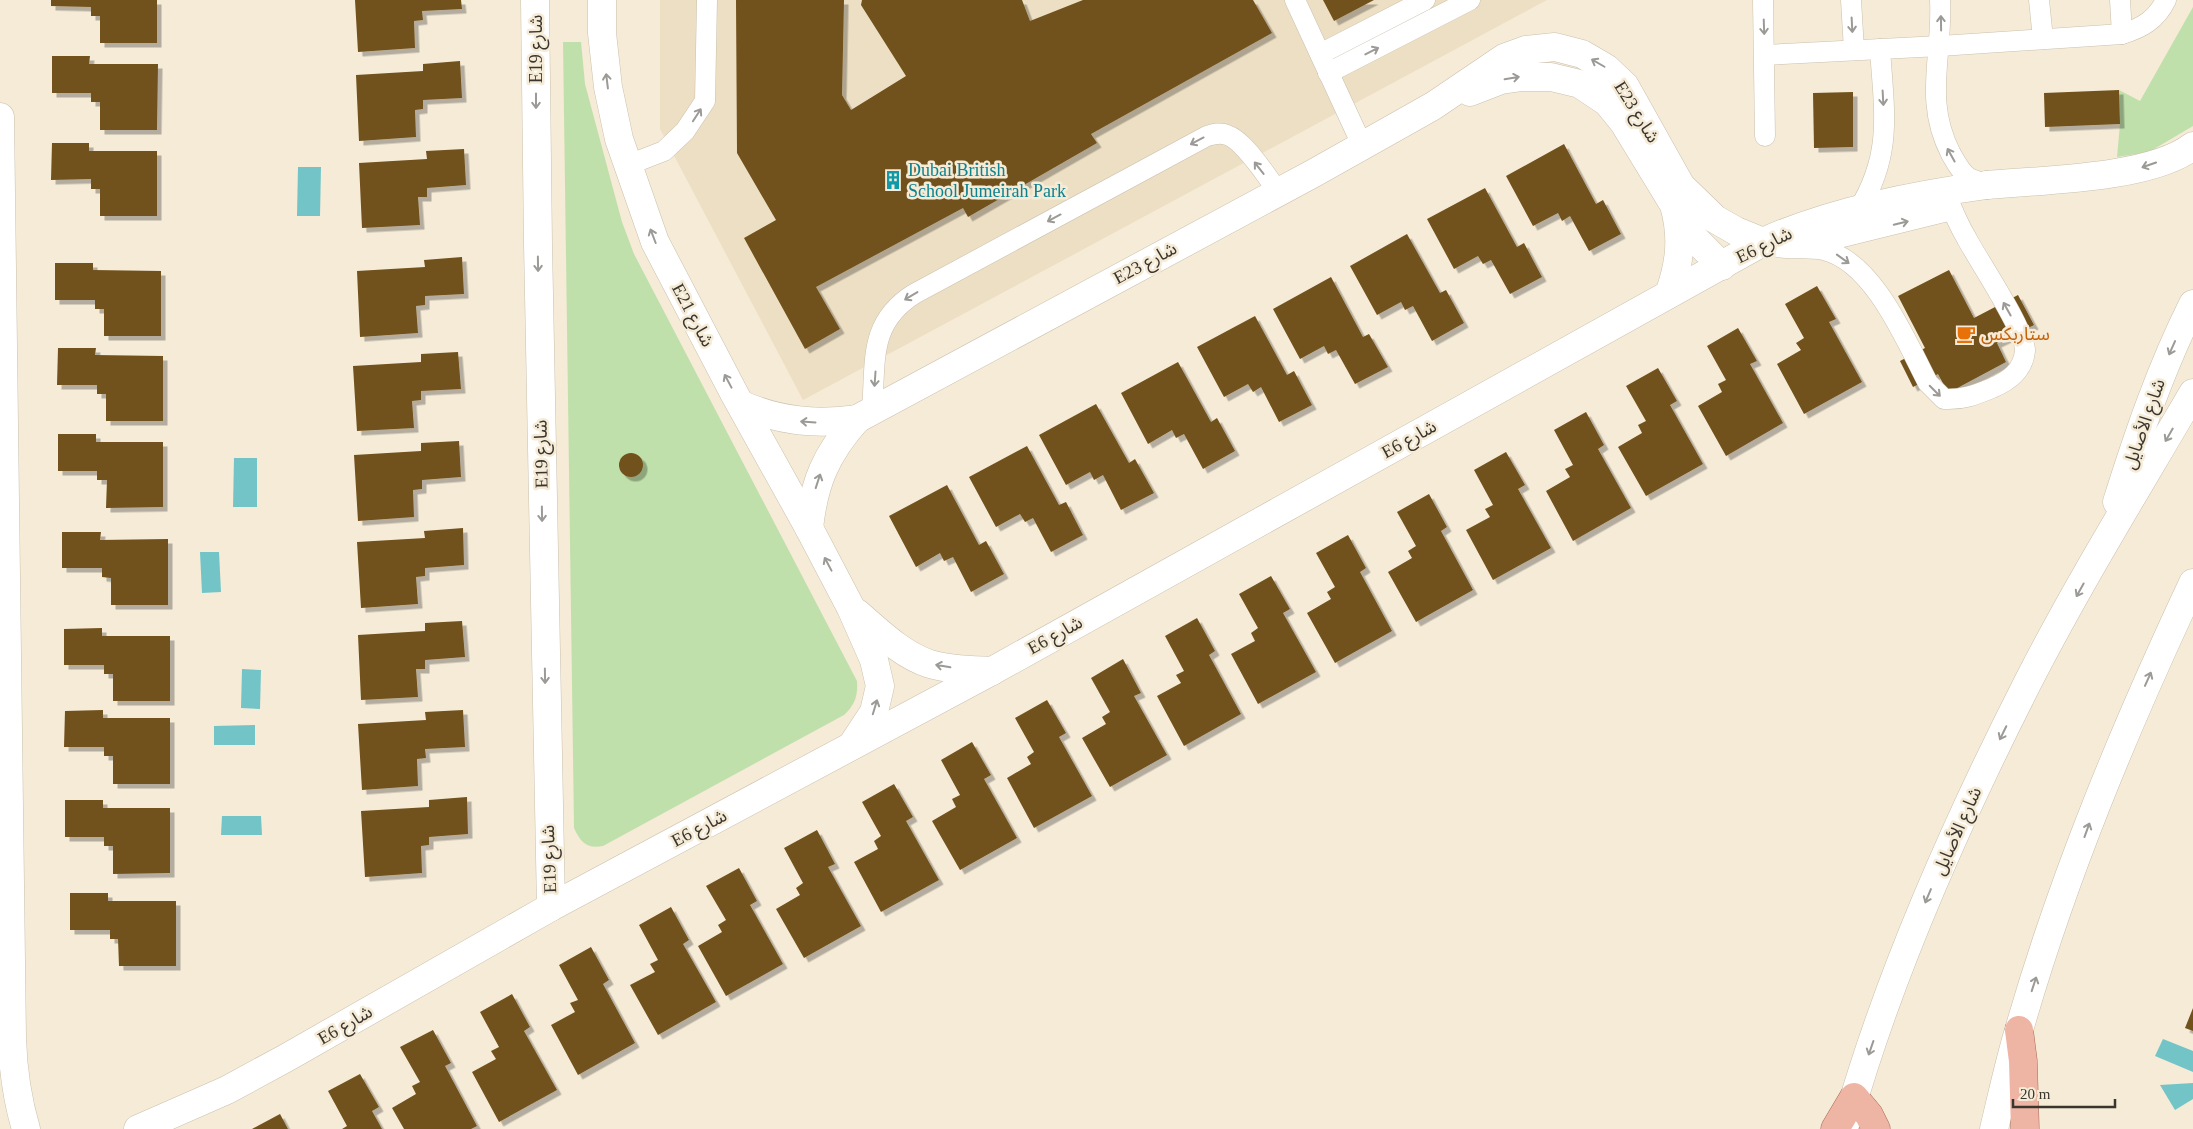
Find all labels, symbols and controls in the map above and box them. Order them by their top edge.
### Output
street label: E19 شارع [526,15,550,83]
one-way arrow [1936,15,1946,32]
one-way arrow [1848,17,1857,33]
one-way arrow [1759,19,1768,35]
one-way arrow [1364,46,1379,55]
one-way arrow [1591,58,1606,68]
one-way arrow [602,73,612,89]
one-way arrow [1504,73,1520,83]
street label: E23 شارع [1607,78,1664,149]
one-way arrow [1878,90,1887,106]
one-way arrow [531,92,541,109]
one-way arrow [691,108,702,122]
one-way arrow [1190,136,1205,146]
one-way arrow [1946,147,1956,162]
place label: Dubai British School Jumeirah Park [908,160,1066,201]
one-way arrow [2141,161,2157,171]
one-way arrow [1254,162,1265,175]
building icon: Dubai British School Jumeirah Park [882,169,904,191]
one-way arrow [1048,214,1062,224]
one-way arrow [1893,218,1909,227]
street label: E6 شارع [1733,223,1797,271]
one-way arrow [648,229,657,244]
street label: E23 شارع [1110,238,1182,291]
one-way arrow [1836,254,1850,264]
one-way arrow [533,255,543,271]
street label: E21 شارع [665,280,718,352]
one-way arrow [905,291,919,301]
one-way arrow [2002,301,2012,316]
cafe icon: ستاربكس [1955,323,1977,345]
place label: ستاربكس [1981,324,2050,345]
one-way arrow [2166,340,2176,355]
one-way arrow [870,371,879,387]
one-way arrow [722,374,732,389]
street label: شارع الأصايل [2119,376,2173,473]
one-way arrow [1929,385,1941,397]
street label: E6 شارع [1378,416,1442,466]
one-way arrow [801,418,817,427]
street label: E19 شارع [530,419,556,488]
one-way arrow [2163,428,2173,442]
one-way arrow [814,473,824,489]
one-way arrow [538,505,547,521]
one-way arrow [823,557,833,572]
one-way arrow [2075,582,2085,597]
street label: E6 شارع [1024,612,1088,662]
one-way arrow [936,661,952,671]
one-way arrow [541,668,550,684]
one-way arrow [2143,672,2153,687]
one-way arrow [870,700,880,716]
one-way arrow [1998,725,2007,740]
street label: شارع الأصايل [1929,784,1989,880]
street label: E6 شارع [668,805,732,854]
one-way arrow [2083,823,2092,838]
street label: E19 شارع [538,824,564,894]
one-way arrow [1923,889,1932,904]
one-way arrow [2030,976,2039,992]
street label: E6 شارع [314,1001,378,1052]
one-way arrow [1866,1040,1875,1056]
scale bar [2013,1076,2116,1108]
text: 20 m [2020,1086,2051,1102]

